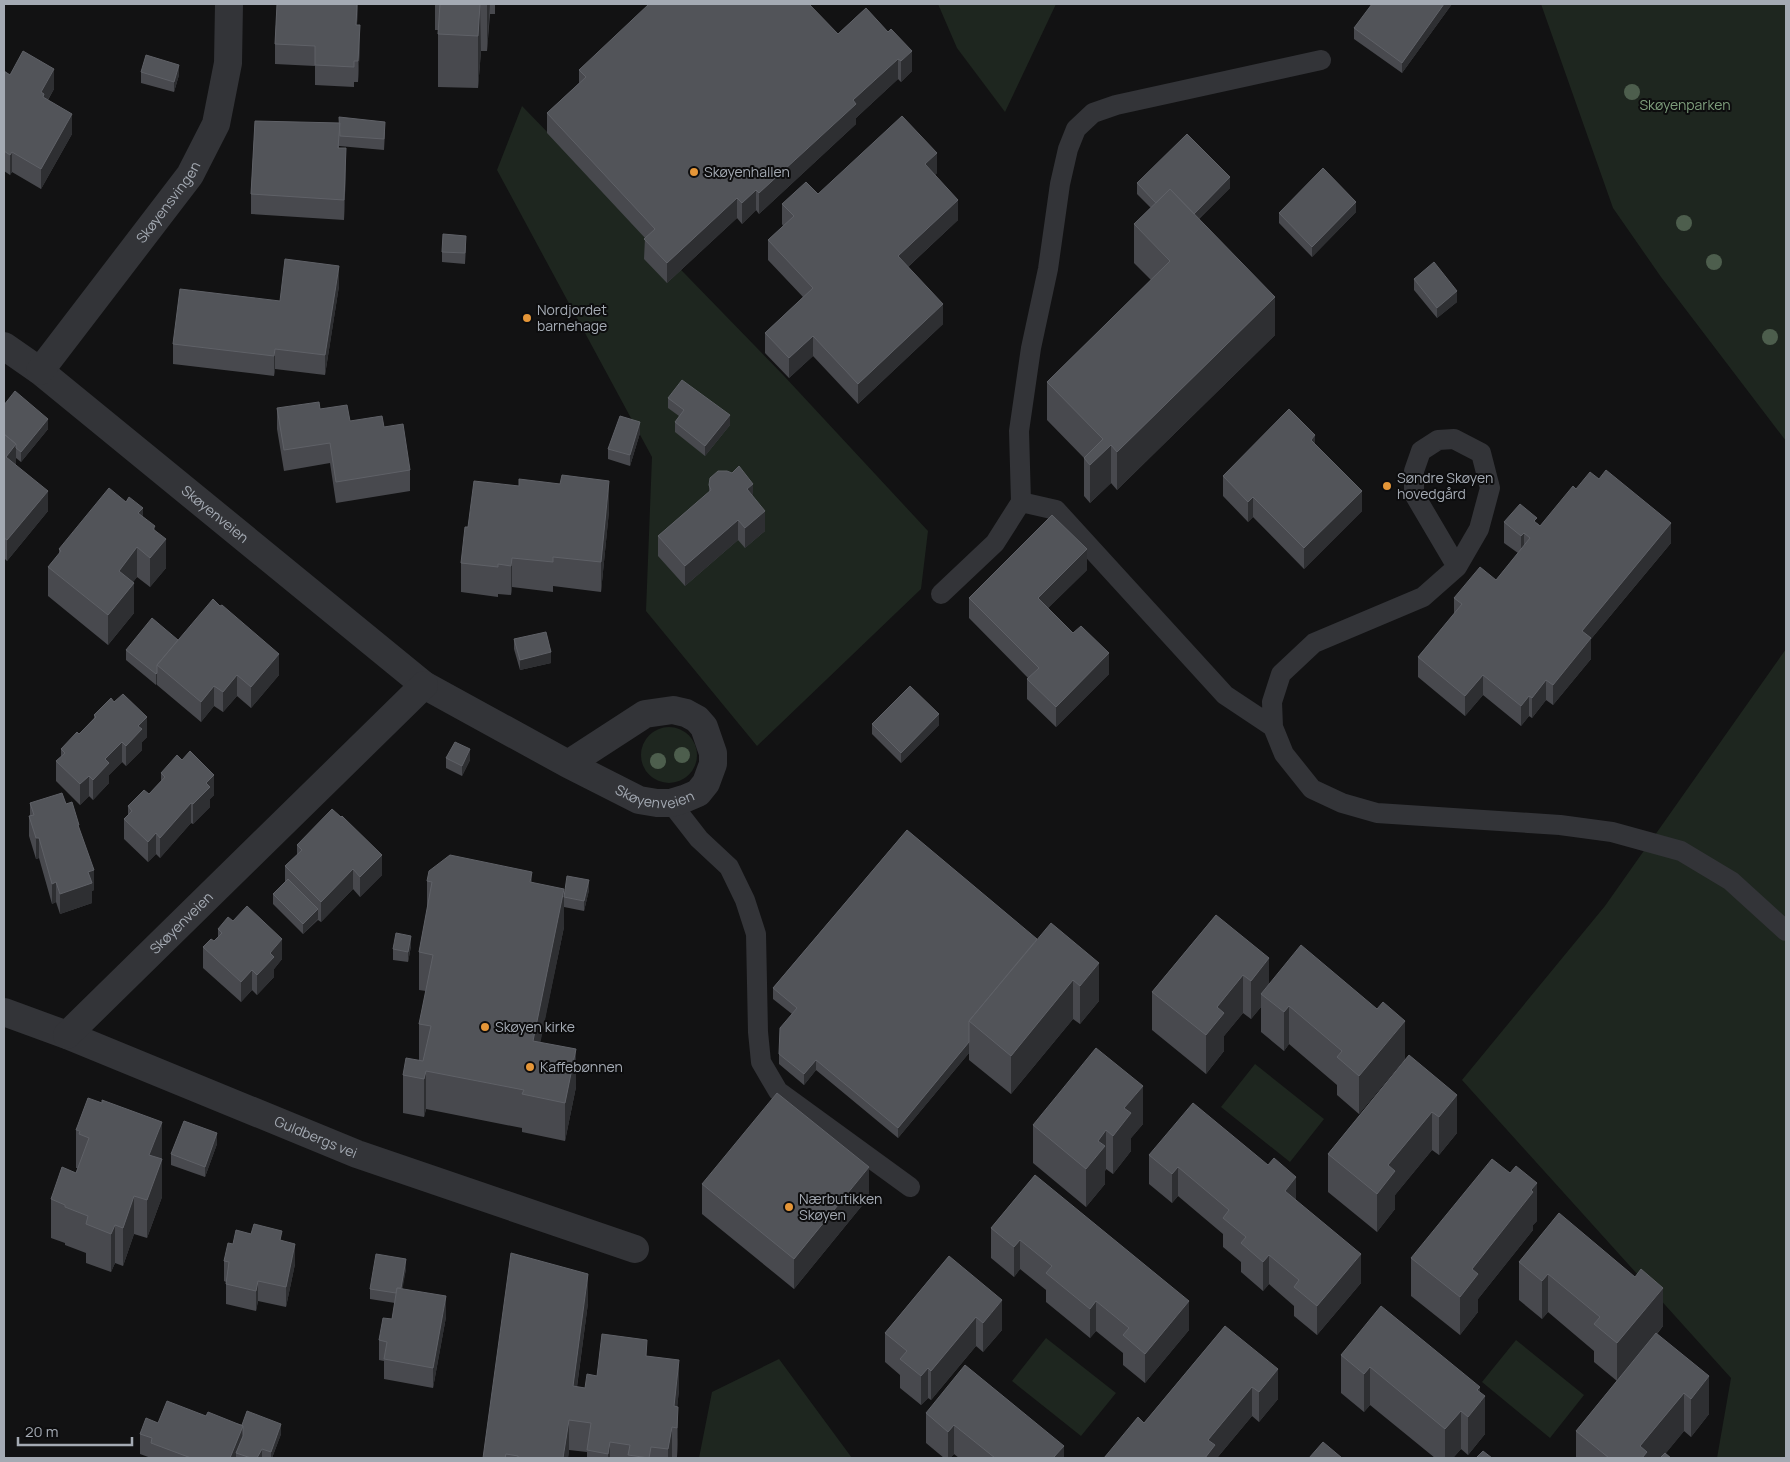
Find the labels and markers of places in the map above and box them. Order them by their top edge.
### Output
place label: Skøyenhallen [704,162,790,181]
marker: Skøyenhallen [688,166,700,178]
place label: Nordjordet barnehage [537,300,607,335]
marker: Nordjordet barnehage [521,312,533,324]
place label: Søndre Skøyen hovedgård [1397,468,1493,503]
marker: Søndre Skøyen hovedgård [1381,480,1393,492]
place label: Skøyen kirke [495,1017,575,1036]
marker: Skøyen kirke [479,1021,491,1033]
place label: Kaffebønnen [540,1057,623,1076]
marker: Kaffebønnen [524,1061,536,1073]
place label: Nærbutikken Skøyen [799,1189,882,1224]
marker: Nærbutikken Skøyen [783,1201,795,1213]

